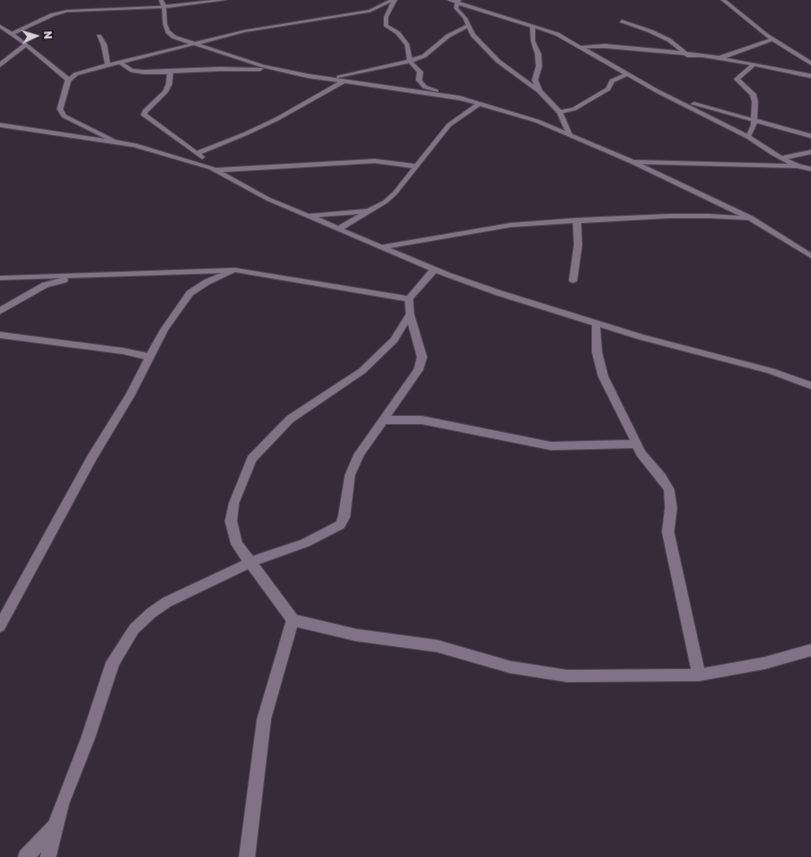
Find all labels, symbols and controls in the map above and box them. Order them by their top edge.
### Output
north arrow [16,16,56,56]
text: N [42,30,55,40]

